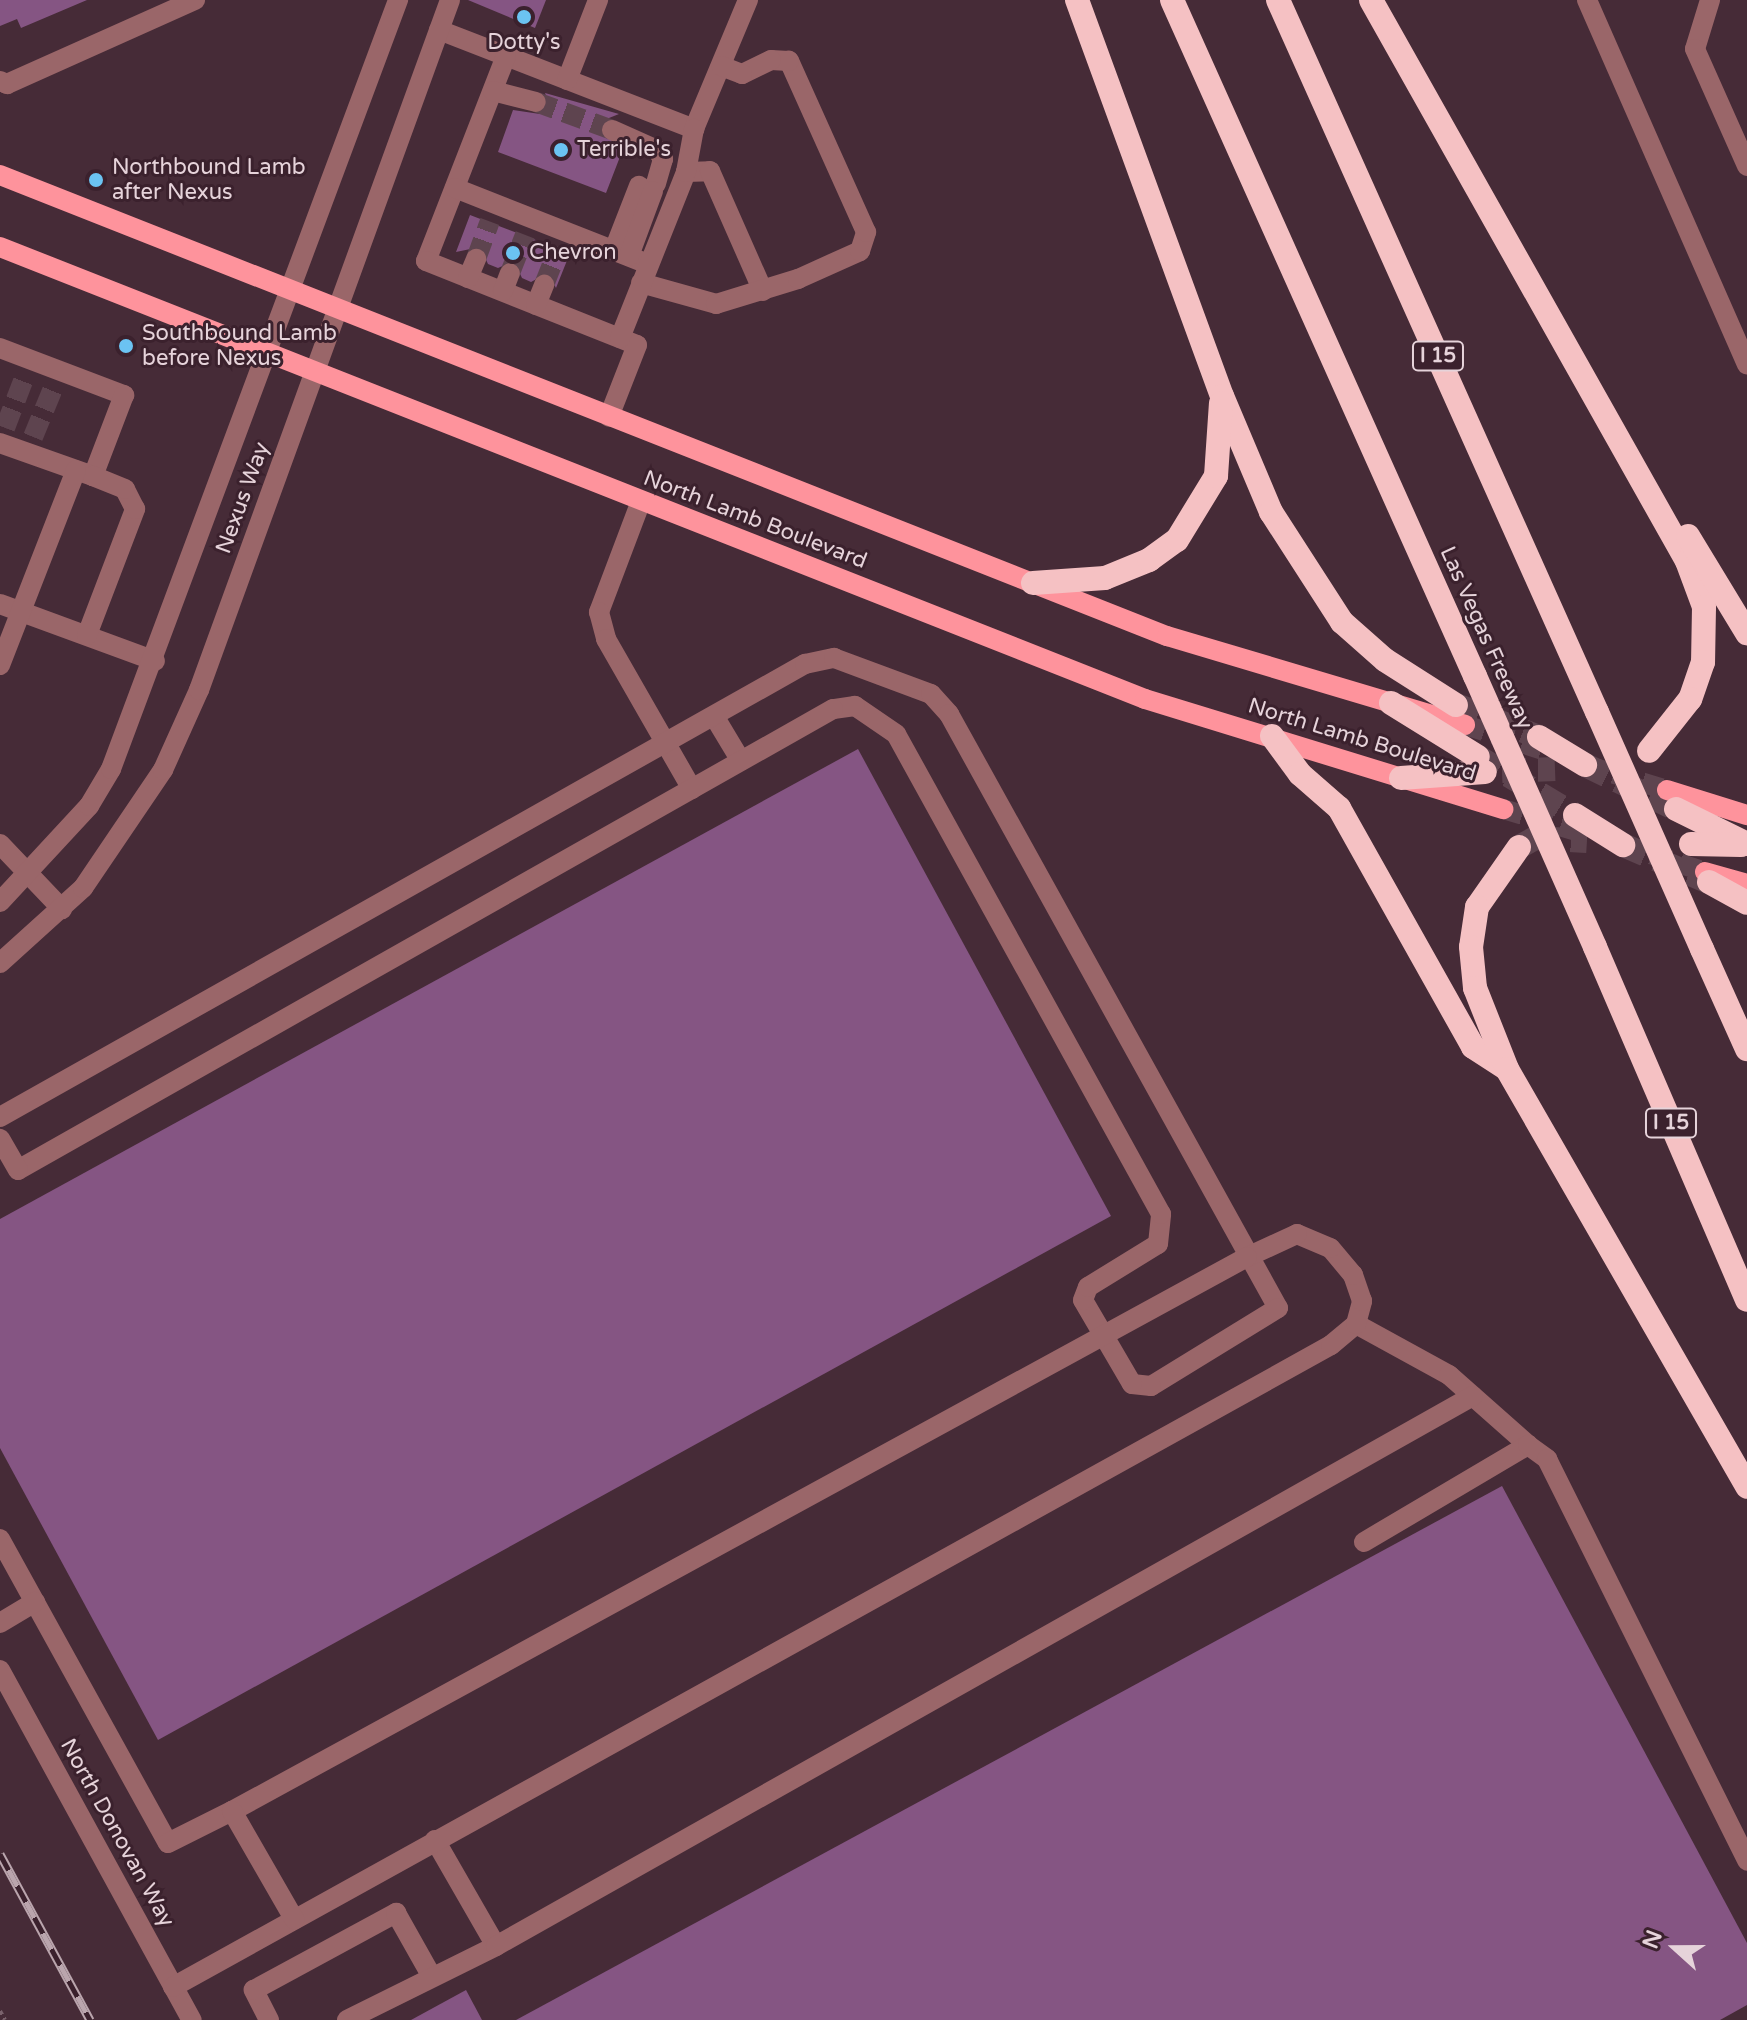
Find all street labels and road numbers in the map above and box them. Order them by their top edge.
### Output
road number: I 15 [1410,340,1466,372]
street label: Nexus Way [211,439,275,557]
street label: North Lamb Boulevard [640,465,870,575]
street label: Las Vegas Freeway [1434,543,1538,733]
street label: North Lamb Boulevard [1245,693,1479,787]
road number: I 15 [1643,1107,1699,1139]
street label: North Donovan Way [54,1734,180,1932]

